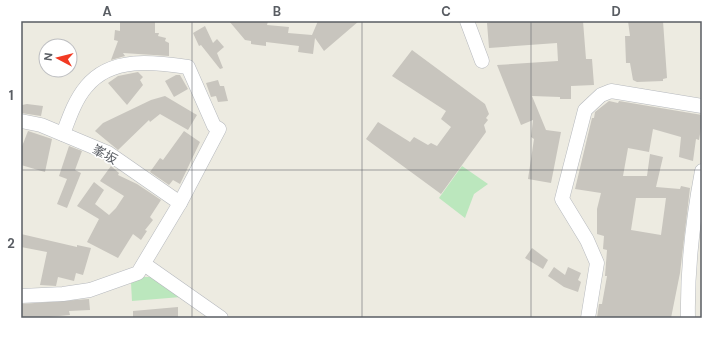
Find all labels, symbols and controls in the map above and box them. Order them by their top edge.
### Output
text: A [102,3,112,20]
text: B [273,3,281,20]
text: C [441,3,451,20]
text: D [611,3,621,20]
north arrow [38,38,78,78]
text: N [41,52,56,62]
text: 1 [9,87,13,104]
street label: 峯坂 [89,141,120,168]
text: 2 [7,235,15,252]

